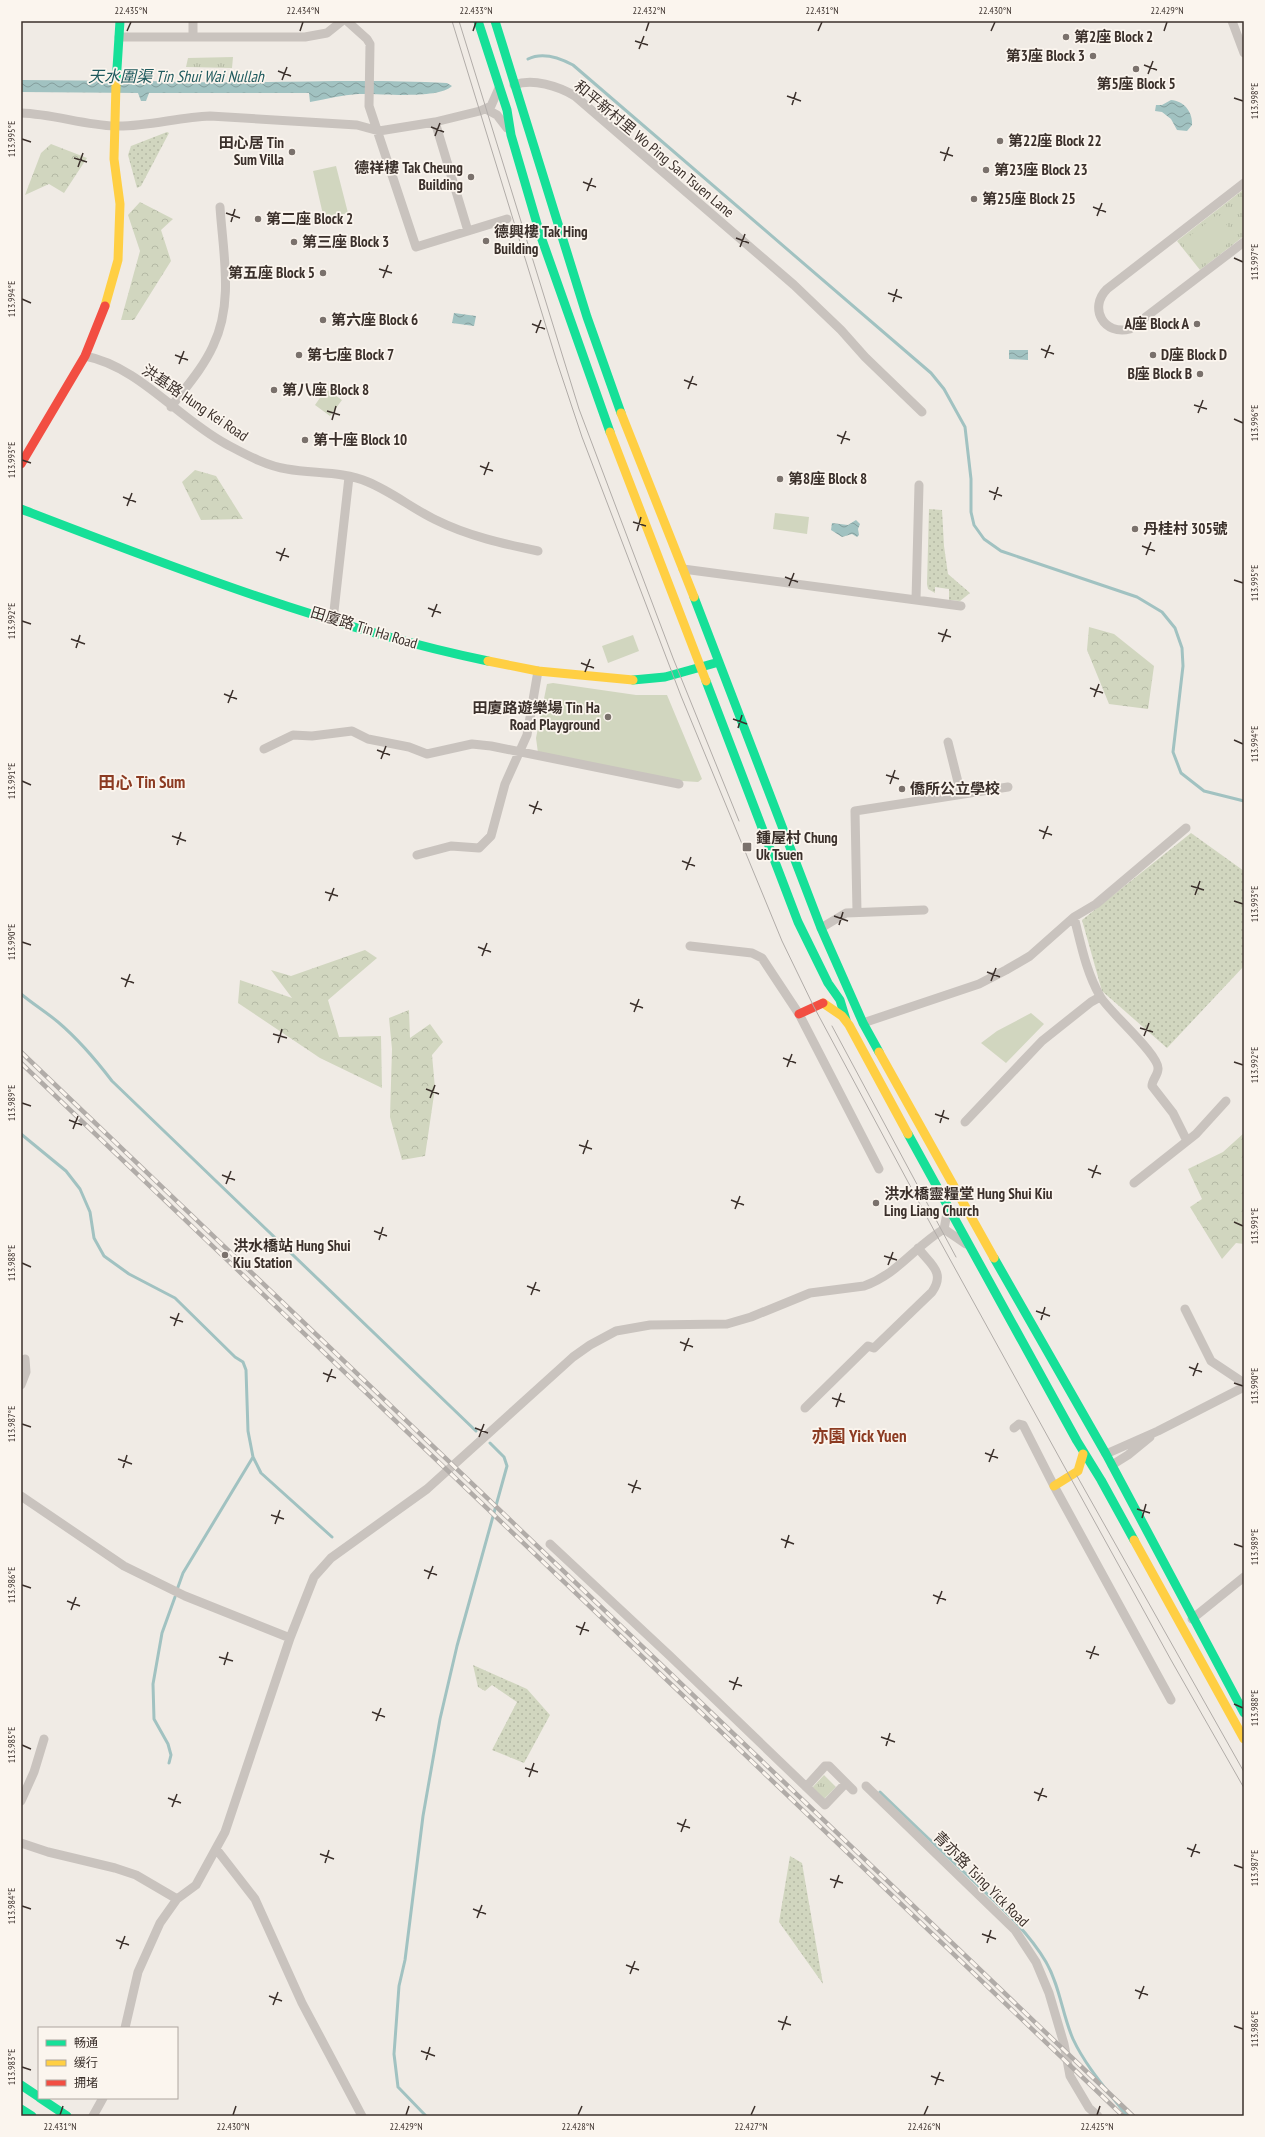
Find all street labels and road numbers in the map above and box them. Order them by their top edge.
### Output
street label: 和平新村里 Wo Ping San Tsuen Lane [570,76,738,221]
street label: 洪基路 Hung Kei Road [139,360,252,445]
street label: 田廈路 Tin Ha Road [308,602,420,653]
street label: 青亦路 Tsing Yick Road [930,1827,1033,1930]

